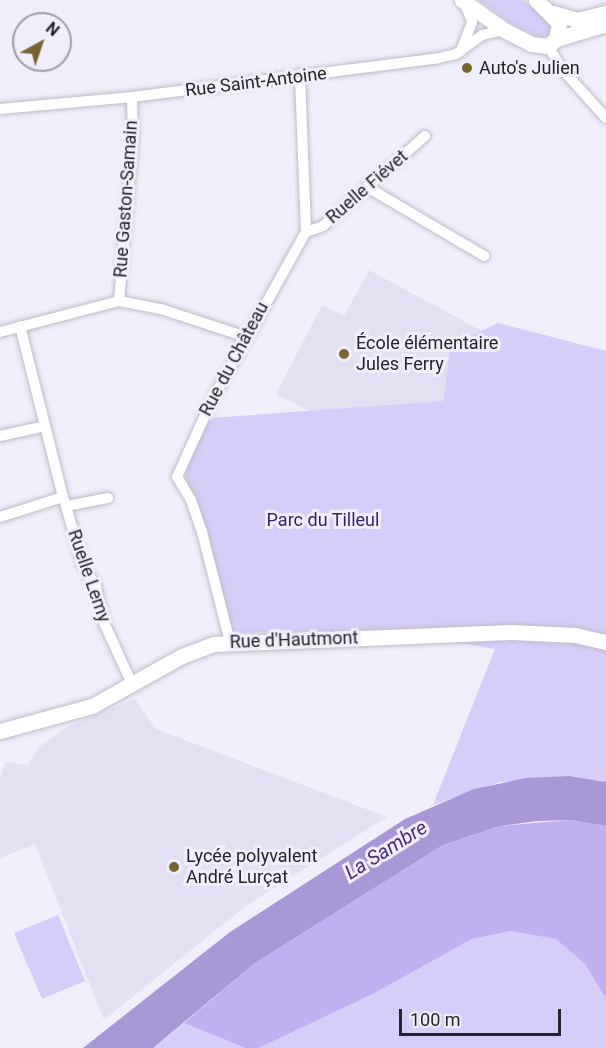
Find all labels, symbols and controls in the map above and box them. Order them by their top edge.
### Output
north arrow [12,12,72,72]
text: N [42,18,63,40]
place label: Auto's Julien [479,57,580,79]
marker: Auto's Julien [460,61,474,75]
street label: Rue Saint-Antoine [184,63,328,101]
street label: Rue Gaston-Samain [110,120,142,278]
street label: Ruelle Fiévet [322,146,412,228]
street label: Rue du Château [195,298,273,420]
place label: École élémentaire Jules Ferry [356,333,498,376]
marker: École élémentaire Jules Ferry [337,347,351,361]
park label: Parc du Tilleul [266,509,380,531]
street label: Ruelle Lemy [63,527,115,625]
street label: Rue d'Hautmont [229,627,359,653]
water label: La Sambre [340,815,432,885]
place label: Lycée polyvalent André Lurçat [186,846,317,888]
marker: Lycée polyvalent André Lurçat [167,860,181,874]
scale bar [402,997,564,1035]
text: 100 m [410,1009,461,1030]

